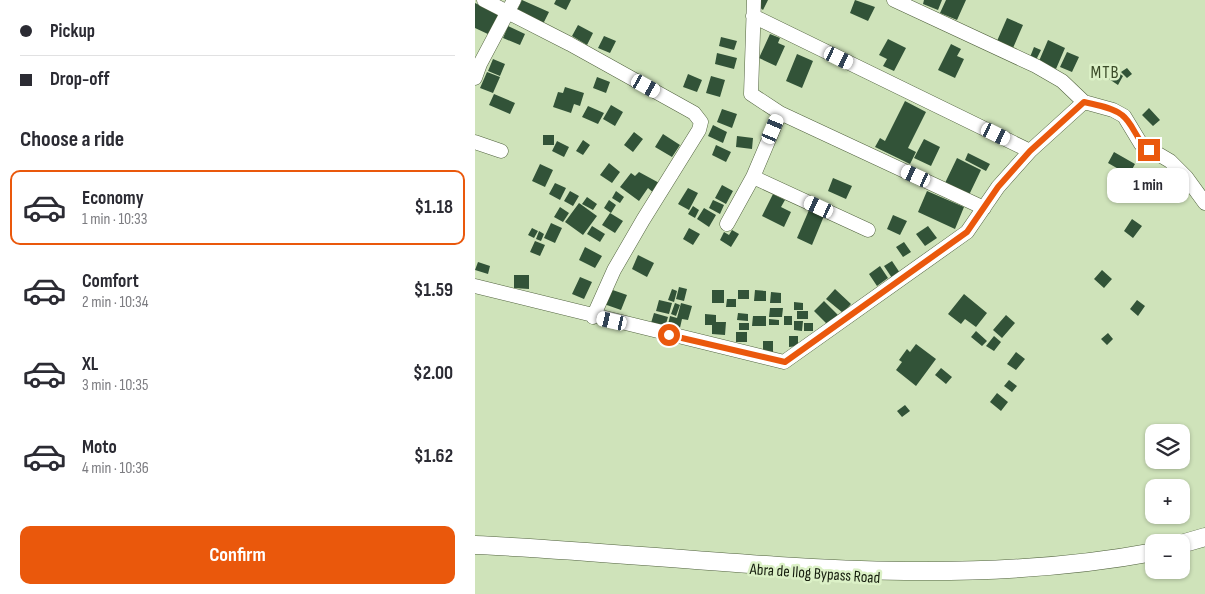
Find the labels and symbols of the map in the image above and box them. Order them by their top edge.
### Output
car [822,45,855,71]
district label: MTB [1090,62,1120,83]
car [629,72,662,100]
car [760,112,785,146]
car [979,121,1012,147]
route end [1138,139,1160,161]
car [899,163,932,189]
callout: 1 min [1108,168,1190,202]
car [802,194,835,220]
car [595,310,628,332]
route start [658,324,680,346]
street label: Abra de Ilog Bypass Road [748,560,881,588]

